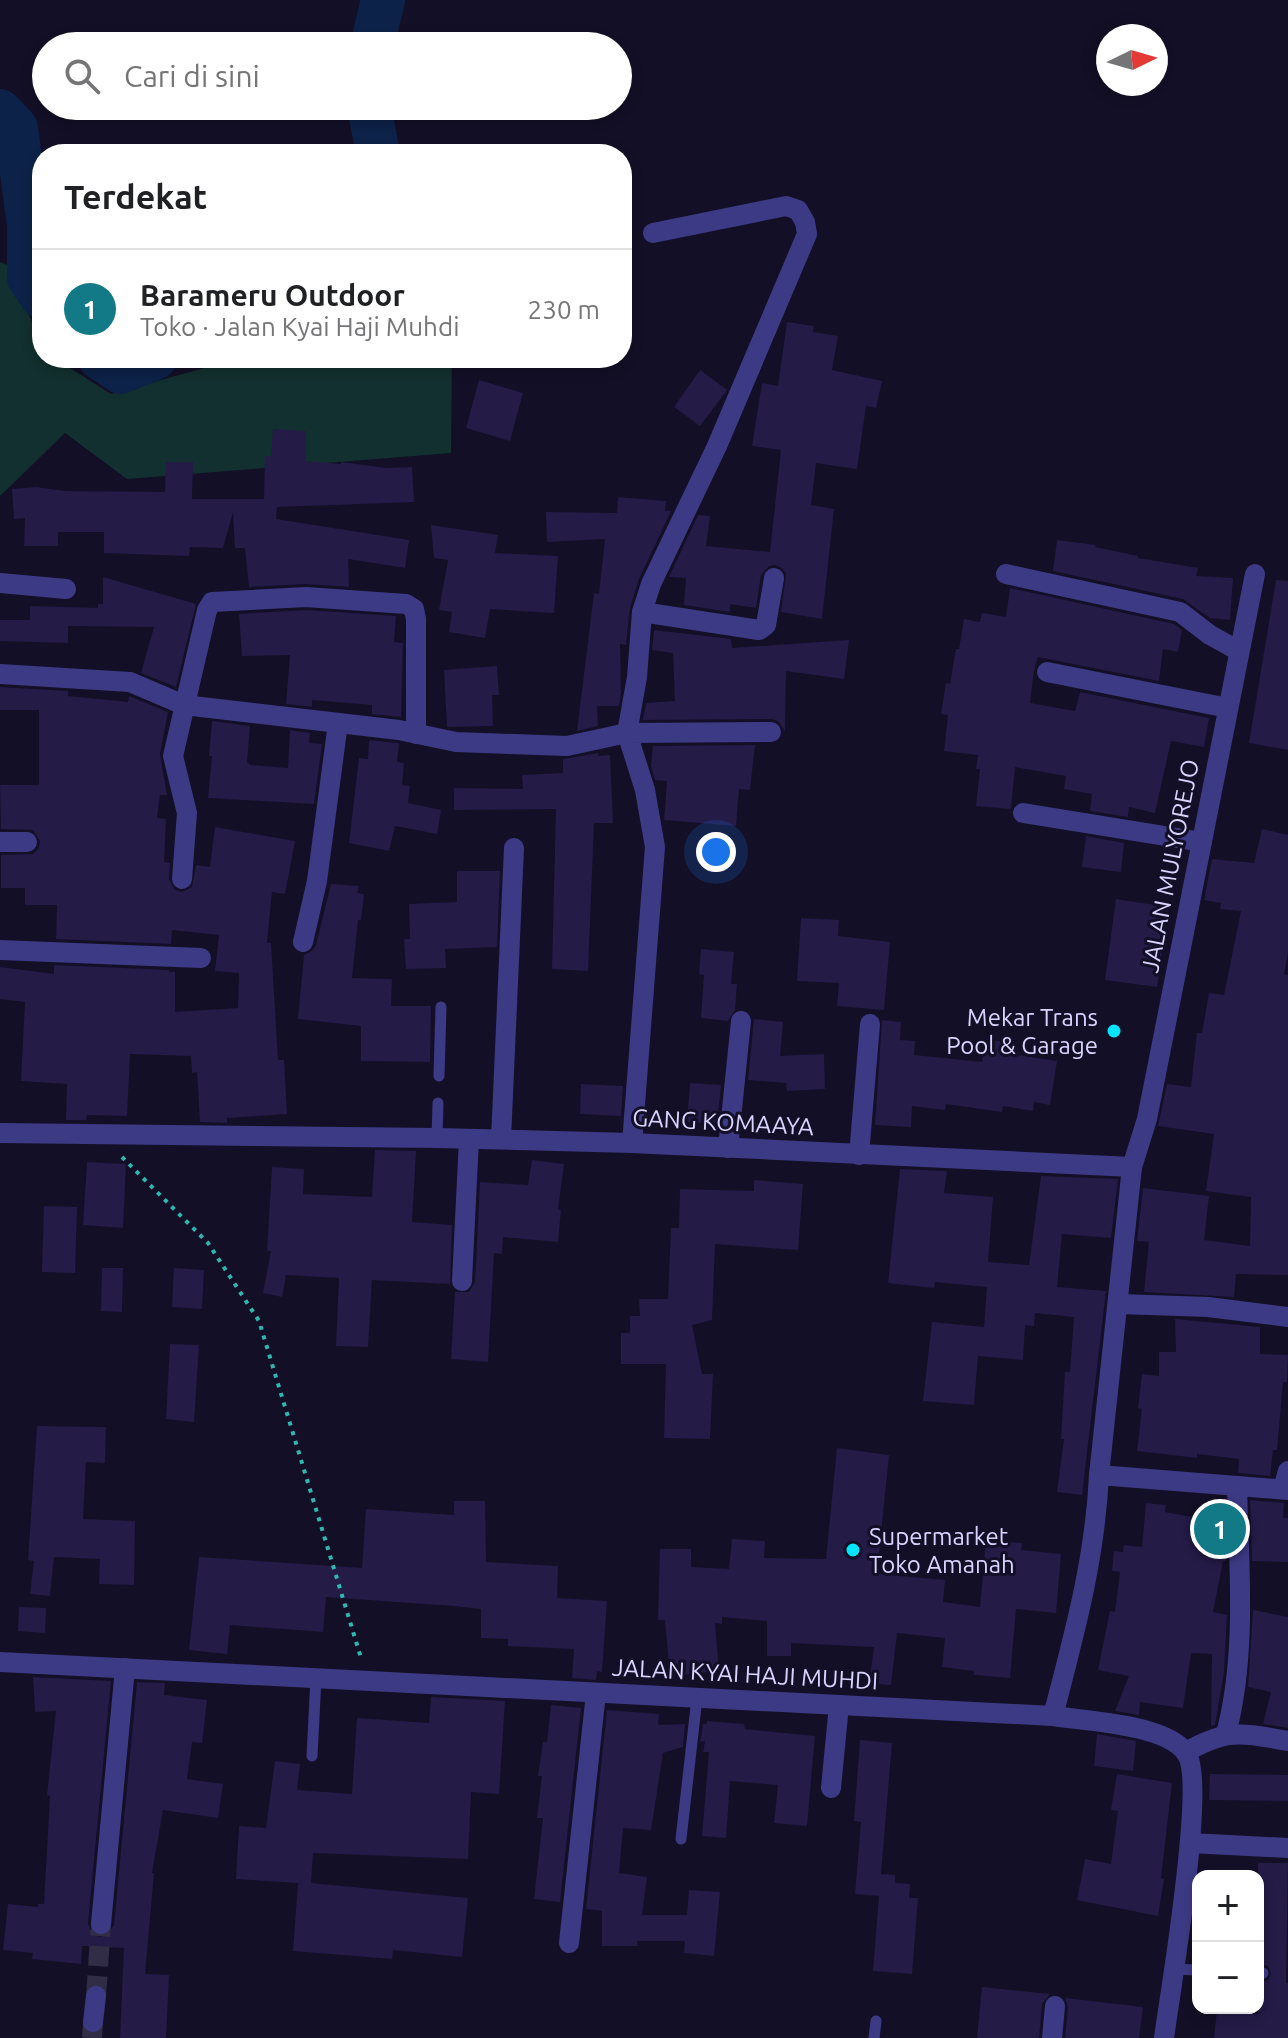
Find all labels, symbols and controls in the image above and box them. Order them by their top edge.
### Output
north arrow [1096,24,1168,96]
search box [32,32,632,120]
icon: search [60,54,104,98]
text: Cari di sini [124,59,260,93]
text: Terdekat [64,177,207,215]
text: Barameru Outdoor [140,278,405,312]
text: 1 [83,295,97,324]
text: 230 m [528,295,600,324]
text: Toko · Jalan Kyai Haji Muhdi [140,312,459,341]
street label: JALAN MULYOREJO [1136,757,1204,975]
your location [696,832,736,872]
place label: Mekar Trans Pool & Garage [946,1004,1098,1059]
marker: Mekar Trans Pool & Garage [1105,1022,1123,1040]
street label: GANG KOMAAYA [632,1104,815,1140]
pin: 1 [1194,1499,1246,1559]
place label: Supermarket Toko Amanah [869,1523,1015,1578]
marker: Supermarket Toko Amanah [844,1541,862,1559]
street label: JALAN KYAI HAJI MUHDI [611,1654,879,1694]
map controls [1192,1870,1264,2014]
button: + [1192,1870,1264,1942]
button: − [1192,1942,1264,2014]

